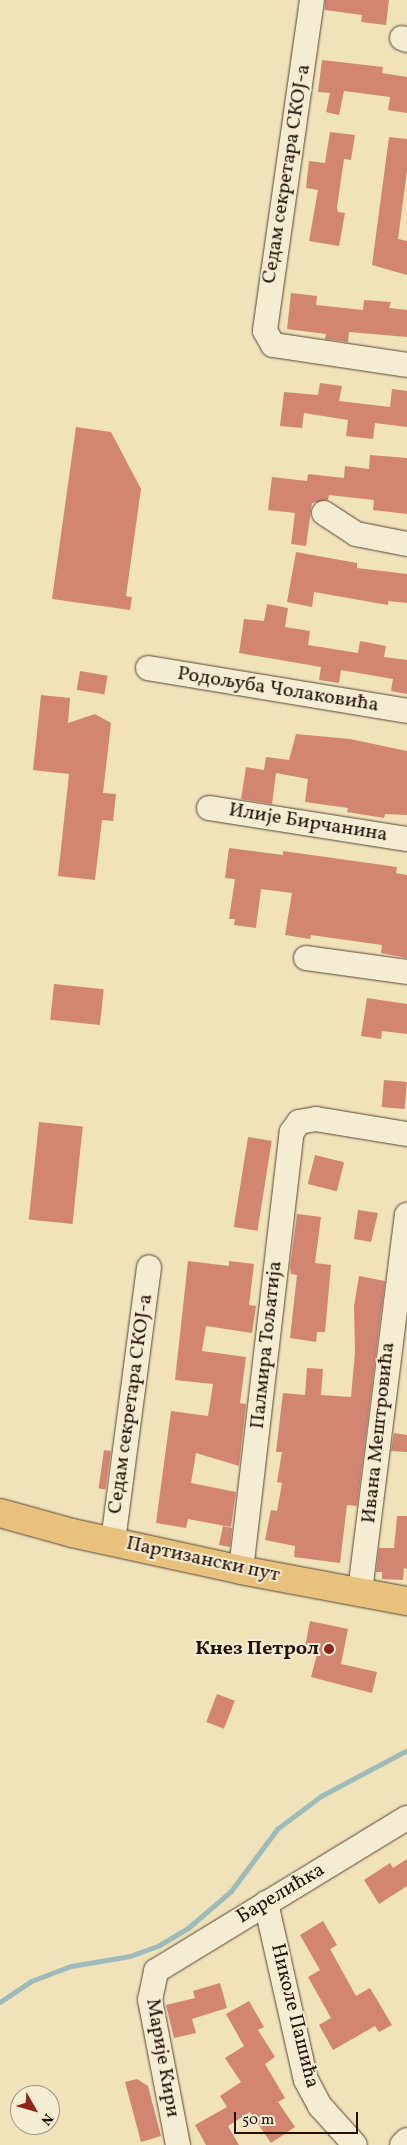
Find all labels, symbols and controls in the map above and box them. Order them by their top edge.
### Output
street label: Седам секретара СКОЈ-а [258,63,316,285]
street label: Родољуба Чолаковића [176,662,380,718]
street label: Илије Бирчанина [227,799,389,847]
street label: Палмира Тољатија [246,1260,288,1430]
street label: Седам секретара СКОЈ-а [104,1293,158,1515]
street label: Ивана Мештровића [358,1341,400,1525]
street label: Партизански пут [124,1532,282,1588]
place label: Кнез Петрол [195,1637,319,1661]
marker: Кнез Петрол [323,1643,335,1655]
street label: Барелићка [233,1858,329,1930]
street label: Николе Пашића [264,1941,324,2091]
street label: Марије Кири [140,1997,184,2119]
north arrow [10,2085,60,2135]
scale bar [237,2102,361,2134]
text: N [36,2109,57,2129]
text: 50 m [242,2110,274,2131]

